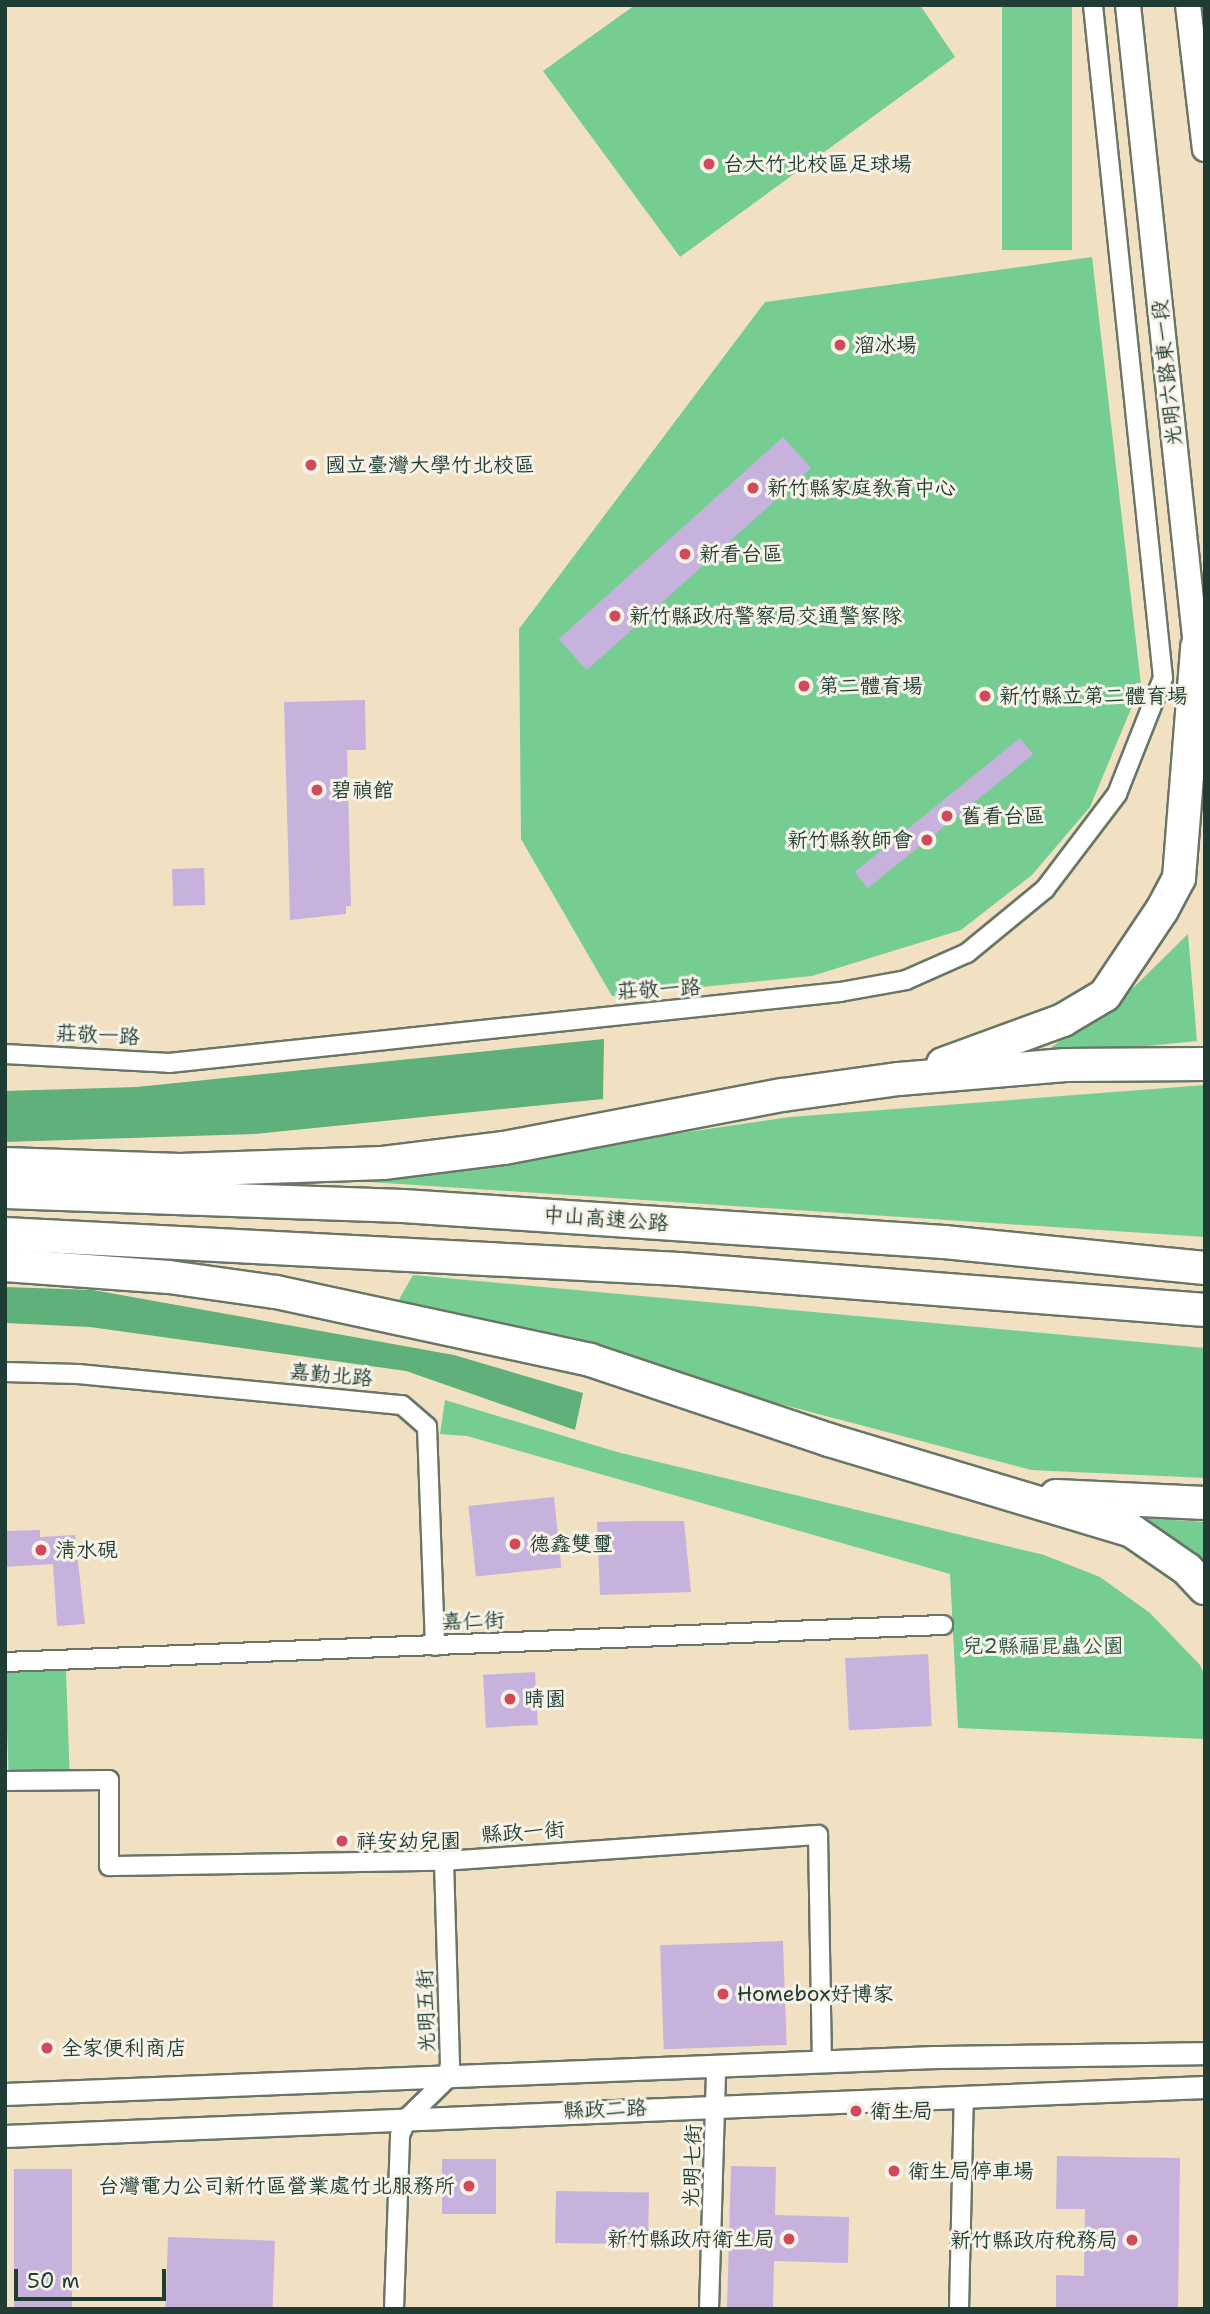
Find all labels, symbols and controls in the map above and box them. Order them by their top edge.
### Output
place label: 台大竹北校區足球場 [723,151,912,177]
marker: 台大竹北校區足球場 [701,156,717,172]
street label: 光明六路東一段 [1147,299,1187,447]
place label: 溜冰場 [854,332,917,358]
marker: 溜冰場 [832,337,848,353]
place label: 國立臺灣大學竹北校區 [325,452,535,478]
marker: 國立臺灣大學竹北校區 [303,457,319,473]
place label: 新竹縣家庭教育中心 [767,475,956,501]
marker: 新竹縣家庭教育中心 [745,480,761,496]
place label: 新看台區 [699,541,783,567]
marker: 新看台區 [677,546,693,562]
place label: 新竹縣政府警察局交通警察隊 [629,603,902,629]
marker: 新竹縣政府警察局交通警察隊 [607,608,623,624]
place label: 第二體育場 [818,673,923,699]
marker: 第二體育場 [796,678,812,694]
place label: 新竹縣立第二體育場 [999,683,1188,709]
marker: 新竹縣立第二體育場 [977,688,993,704]
place label: 碧禎館 [331,777,394,803]
marker: 碧禎館 [309,782,325,798]
place label: 舊看台區 [961,803,1045,829]
marker: 舊看台區 [939,808,955,824]
place label: 新竹縣教師會 [787,827,913,853]
marker: 新竹縣教師會 [919,832,935,848]
street label: 莊敬一路 [616,974,702,1004]
street label: 莊敬一路 [55,1020,141,1050]
street label: 中山高速公路 [542,1202,670,1236]
street label: 嘉勤北路 [288,1359,374,1391]
place label: 德鑫雙璽 [529,1531,613,1557]
marker: 德鑫雙璽 [507,1536,523,1552]
place label: 清水硯 [55,1537,118,1563]
marker: 清水硯 [33,1542,49,1558]
street label: 嘉仁街 [441,1607,505,1635]
park label: 兒2縣福昆蟲公園 [962,1633,1124,1659]
place label: 晴園 [524,1686,566,1712]
marker: 晴園 [502,1691,518,1707]
street label: 縣政一街 [480,1817,566,1847]
place label: 祥安幼兒園 [356,1828,461,1854]
marker: 祥安幼兒園 [334,1833,350,1849]
street label: 光明五街 [412,1969,440,2053]
place label: Homebox好博家 [737,1981,893,2007]
marker: Homebox好博家 [715,1986,731,2002]
place label: 全家便利商店 [61,2035,187,2061]
marker: 全家便利商店 [39,2040,55,2056]
street label: 縣政二路 [563,2095,647,2123]
place label: 衛生局 [870,2098,933,2124]
marker: 衛生局 [848,2103,864,2119]
street label: 光明七街 [678,2124,706,2208]
place label: 衛生局停車場 [908,2158,1034,2184]
marker: 衛生局停車場 [886,2163,902,2179]
place label: 台灣電力公司新竹區營業處竹北服務所 [98,2173,455,2199]
marker: 台灣電力公司新竹區營業處竹北服務所 [461,2178,477,2194]
place label: 新竹縣政府衛生局 [607,2226,775,2252]
place label: 新竹縣政府稅務局 [950,2227,1118,2253]
marker: 新竹縣政府衛生局 [781,2231,797,2247]
marker: 新竹縣政府稅務局 [1124,2232,1140,2248]
scale bar [18,2254,170,2298]
text: 50 m [27,2267,80,2295]

